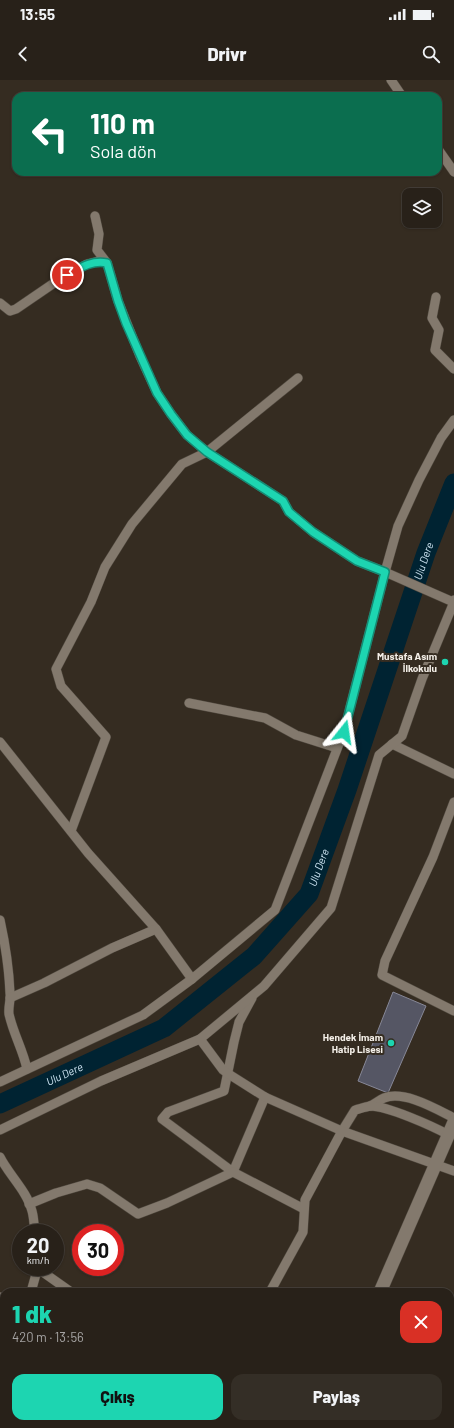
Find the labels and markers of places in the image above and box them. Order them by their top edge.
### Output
pin [50,258,84,292]
place label: Mustafa Asım İlkokulu [377,650,437,674]
marker: Mustafa Asım İlkokulu [440,657,450,667]
place label: Hendek İmam Hatip Lisesi [323,1031,383,1055]
marker: Hendek İmam Hatip Lisesi [386,1038,396,1048]

